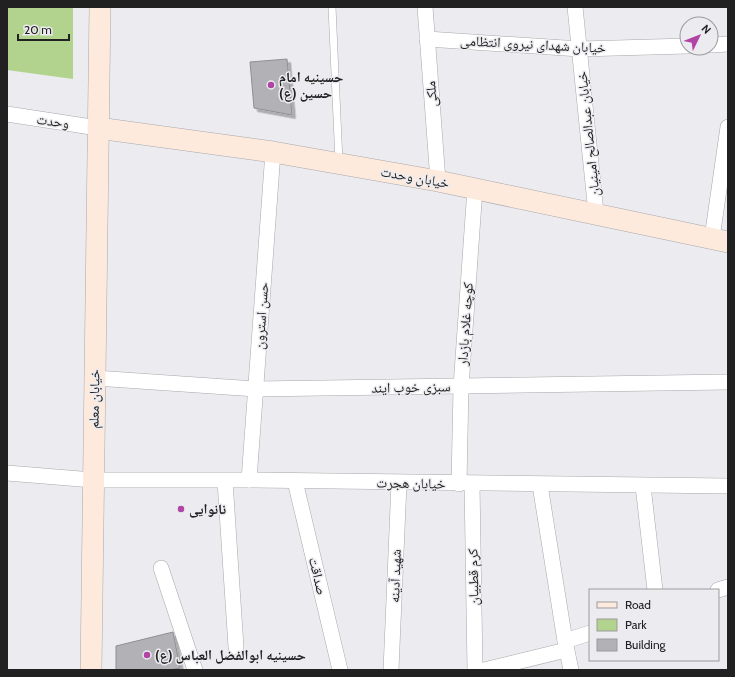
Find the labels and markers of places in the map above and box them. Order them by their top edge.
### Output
place label: حسینیه امام حسین (ع) [279,68,343,102]
marker: حسینیه امام حسین (ع) [266,80,276,90]
place label: نانوایی [189,500,226,518]
marker: نانوایی [176,504,186,514]
place label: حسینیه ابوالفضل العباس (ع) [155,646,306,664]
marker: حسینیه ابوالفضل العباس (ع) [142,650,152,660]

